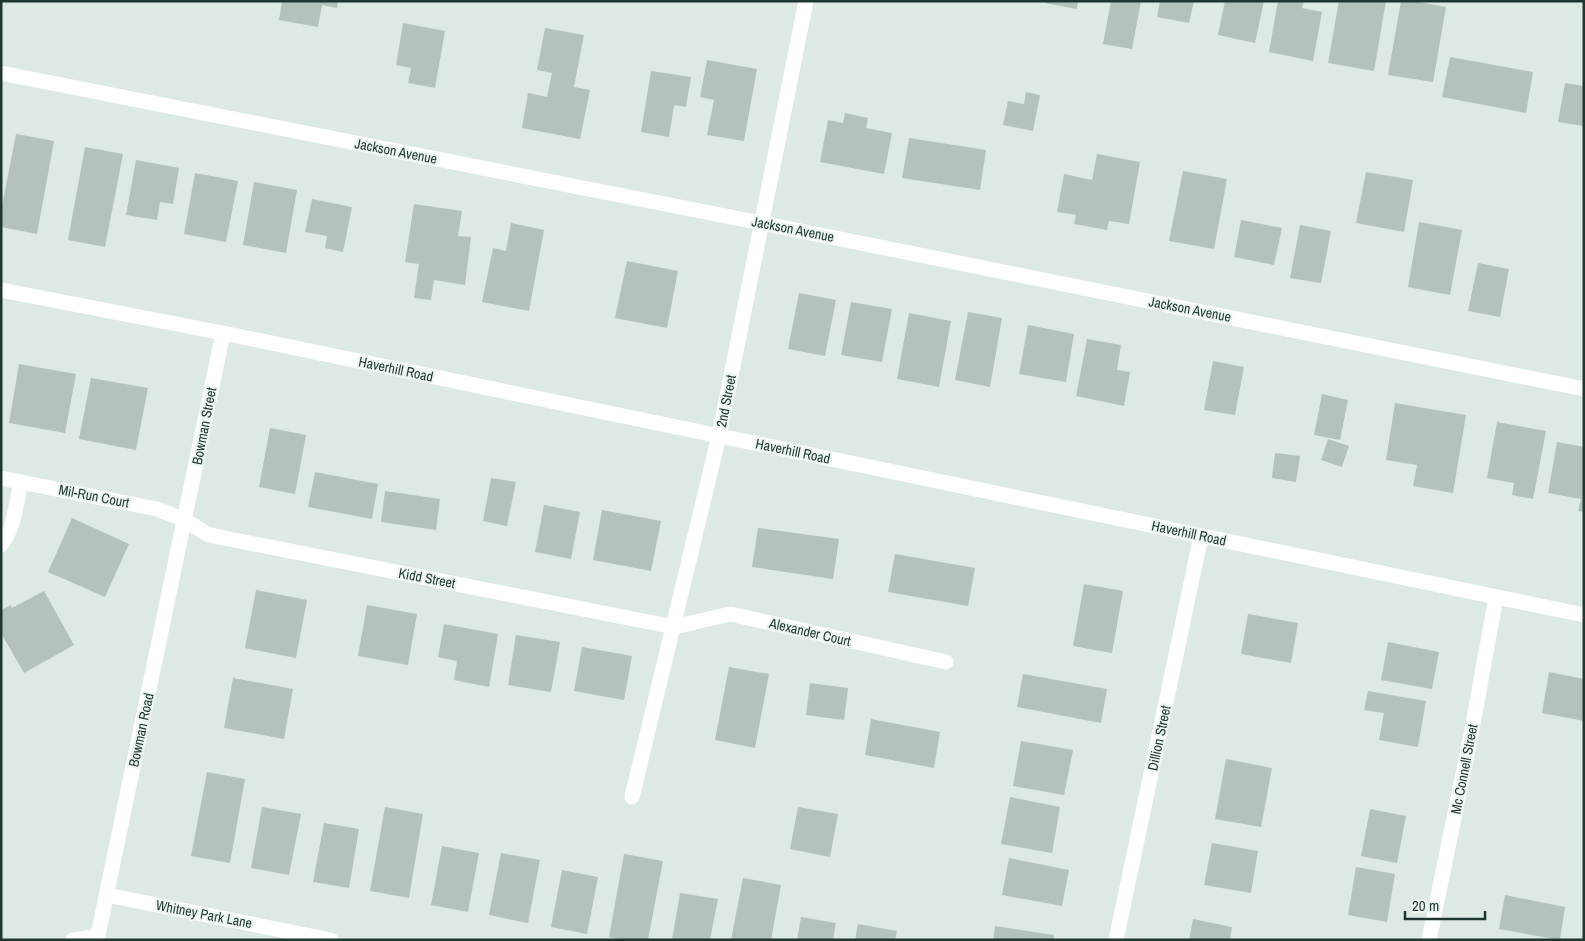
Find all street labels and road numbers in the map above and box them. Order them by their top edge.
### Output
street label: Jackson Avenue [353,134,439,168]
street label: Jackson Avenue [750,212,836,246]
street label: Jackson Avenue [1147,292,1233,326]
street label: Haverhill Road [357,352,435,386]
street label: 2nd Street [712,373,740,429]
street label: Bowman Street [188,386,220,466]
street label: Haverhill Road [754,434,832,468]
street label: Mil-Run Court [57,480,131,512]
street label: Haverhill Road [1150,516,1228,550]
street label: Kidd Street [397,564,457,592]
street label: Alexander Court [767,614,852,650]
street label: Bowman Road [124,691,158,769]
street label: Dillion Street [1143,704,1175,772]
street label: Mc Connell Street [1446,722,1482,816]
street label: Whitney Park Lane [154,896,254,932]

